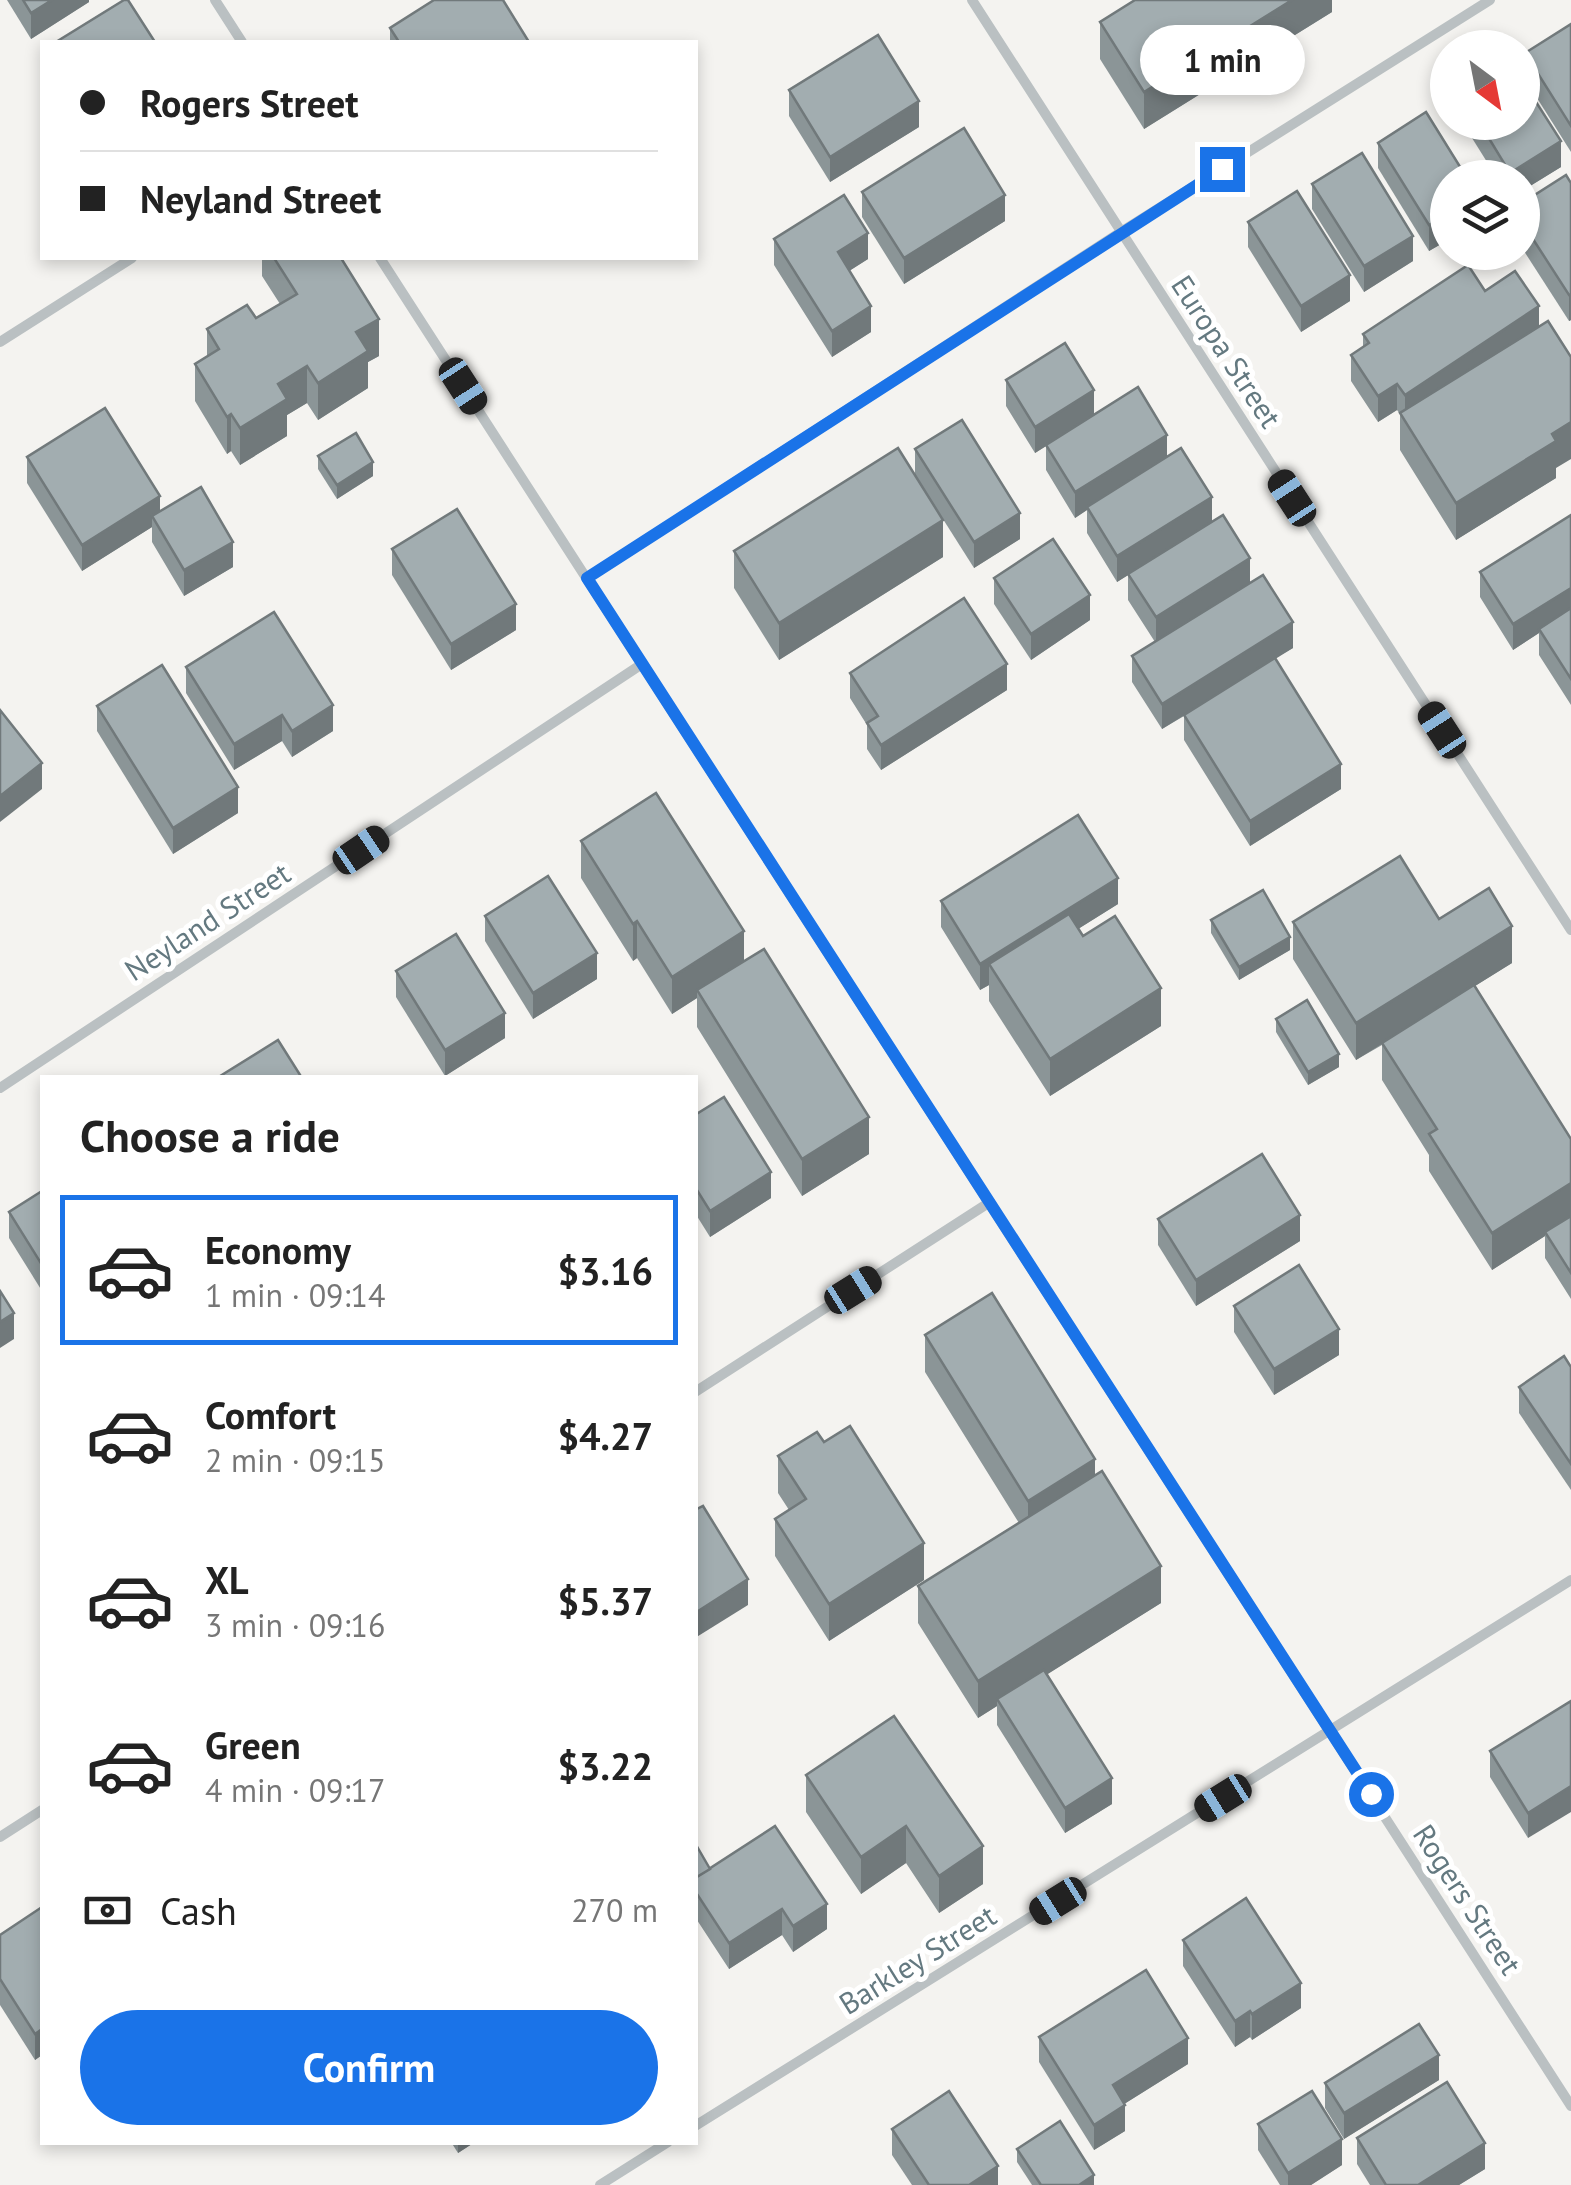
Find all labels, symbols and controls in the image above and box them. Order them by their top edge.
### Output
callout: 1 min [1140,24,1304,94]
north arrow [1430,30,1540,140]
map controls [1430,30,1540,270]
text: 1 min [1183,39,1262,81]
text: Rogers Street [140,78,359,127]
route end [1200,147,1245,192]
button: layers [1430,160,1540,270]
text: Neyland Street [140,174,381,223]
street label: Europa Street [1163,267,1291,435]
car [434,353,492,419]
car [1263,465,1321,531]
car [1413,697,1471,763]
car [328,821,394,879]
street label: Neyland Street [117,853,297,989]
text: Choose a ride [80,1106,340,1164]
icon: car [85,1225,175,1315]
text: Economy [205,1225,351,1274]
text: $3.16 [557,1246,653,1295]
car [820,1261,886,1319]
text: 1 min · 09:14 [205,1274,385,1316]
icon: car [85,1390,175,1480]
text: Comfort [205,1390,336,1439]
text: $4.27 [557,1411,653,1460]
text: 2 min · 09:15 [205,1439,385,1481]
icon: car [85,1555,175,1645]
text: XL [205,1555,249,1604]
text: $5.37 [557,1576,653,1625]
text: 3 min · 09:16 [205,1604,385,1646]
icon: car [85,1720,175,1810]
text: Green [205,1720,301,1769]
text: $3.22 [557,1741,653,1790]
text: 4 min · 09:17 [205,1769,385,1811]
car [1190,1769,1256,1827]
route start [1349,1772,1394,1817]
street label: Rogers Street [1405,1817,1531,1981]
car [1025,1872,1091,1930]
icon: cash [80,1883,135,1938]
text: Cash [160,1886,237,1935]
text: 270 m [571,1889,658,1931]
street label: Barkley Street [831,1895,1003,2023]
button: Confirm [80,2010,658,2125]

